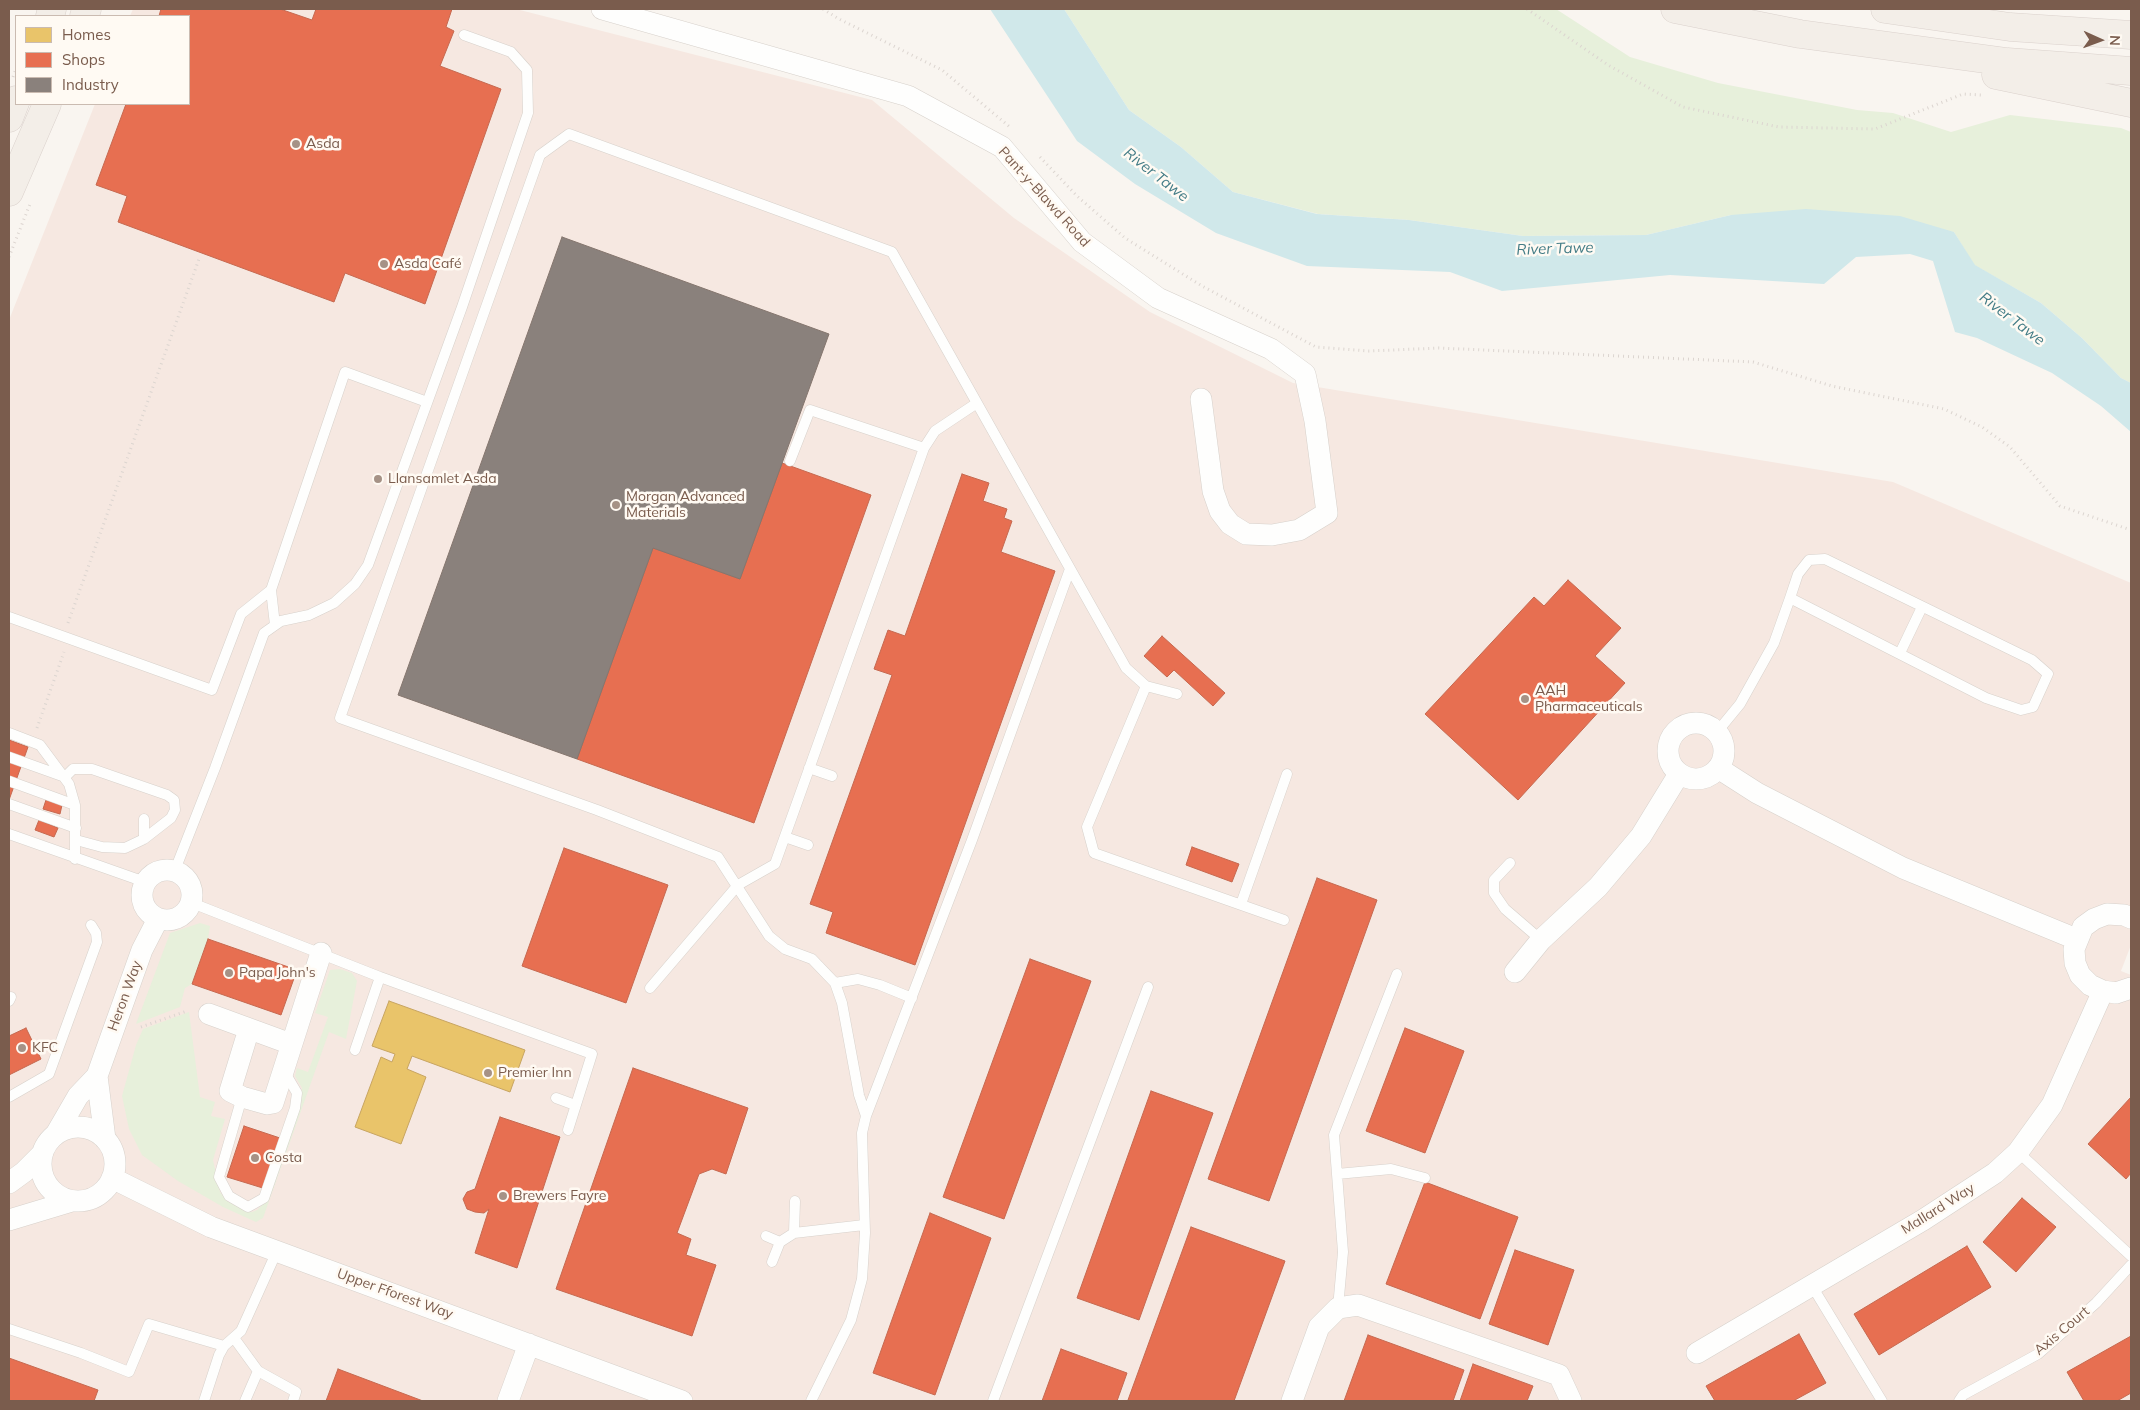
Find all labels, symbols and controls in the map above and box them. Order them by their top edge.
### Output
legend [15,15,190,105]
north arrow [2075,15,2125,65]
text: Homes [62,25,111,44]
text: N [2106,35,2124,46]
text: Shops [62,50,105,69]
text: Industry [62,75,119,94]
place label: Asda [306,136,340,152]
marker: Asda [290,138,302,150]
street label: Pant-y-Blawd Road [995,144,1093,250]
water label: River Tawe [1120,144,1192,206]
water label: River Tawe [1516,239,1594,259]
place label: Asda Café [394,256,461,272]
marker: Asda Café [378,258,390,270]
water label: River Tawe [1976,289,2048,349]
place label: Llansamlet Asda [388,471,497,487]
marker: Llansamlet Asda [372,473,384,485]
place label: Morgan Advanced Materials [626,489,745,522]
marker: Morgan Advanced Materials [610,499,622,511]
place label: AAH Pharmaceuticals [1535,683,1643,716]
marker: AAH Pharmaceuticals [1519,693,1531,705]
street label: Heron Way [105,958,145,1034]
place label: Papa John's [239,965,316,981]
marker: Papa John's [223,967,235,979]
place label: KFC [32,1040,58,1056]
marker: KFC [16,1042,28,1054]
place label: Premier Inn [498,1065,572,1081]
marker: Premier Inn [482,1067,494,1079]
place label: Costa [265,1150,302,1166]
marker: Costa [249,1152,261,1164]
street label: Mallard Way [1898,1180,1978,1238]
place label: Brewers Fayre [513,1188,606,1204]
marker: Brewers Fayre [497,1190,509,1202]
street label: Upper Fforest Way [335,1265,455,1323]
street label: Axis Court [2031,1303,2093,1359]

